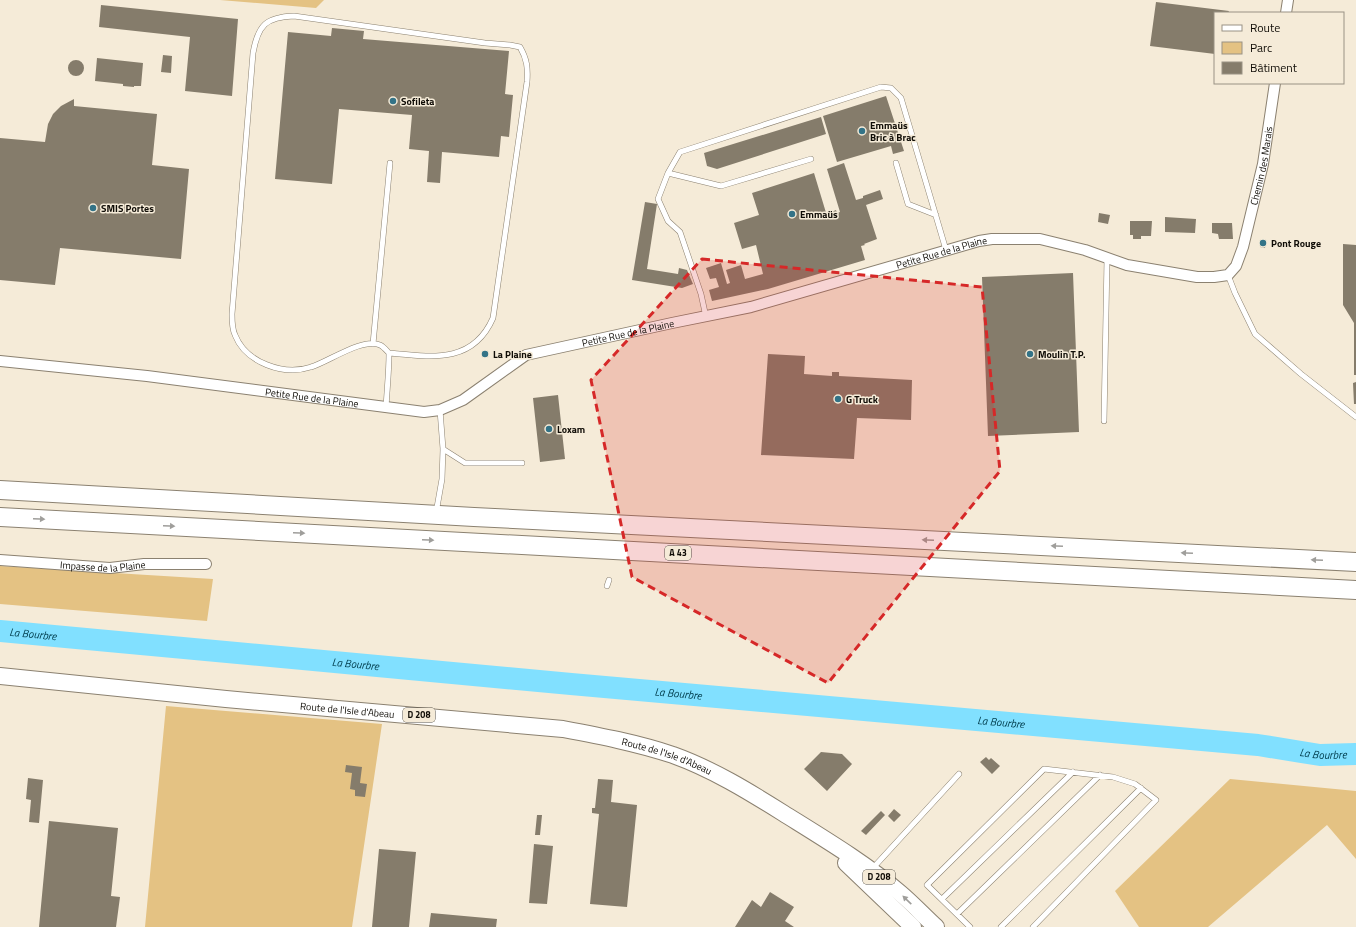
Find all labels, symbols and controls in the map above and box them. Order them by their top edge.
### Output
legend [1214,12,1344,84]
text: Route [1250,18,1280,37]
text: Parc [1250,38,1272,57]
text: Bâtiment [1250,58,1298,77]
place label: Sofileta [401,94,434,109]
marker: Sofileta [388,96,398,106]
place label: Emmaüs Bric à Brac [870,118,916,145]
street label: Chemin des Marais [1246,125,1277,207]
marker: Emmaüs Bric à Brac [857,126,867,136]
place label: SMIS Portes [101,201,154,216]
marker: SMIS Portes [88,203,98,213]
place label: Emmaüs [800,207,838,222]
marker: Emmaüs [787,209,797,219]
street label: Petite Rue de la Plaine [894,233,988,273]
place label: Pont Rouge [1271,236,1321,251]
marker: Pont Rouge [1258,238,1268,248]
street label: Petite Rue de la Plaine [580,316,676,351]
place label: La Plaine [493,347,532,362]
place label: Moulin T.P. [1038,347,1085,362]
marker: La Plaine [480,349,490,359]
marker: Moulin T.P. [1025,349,1035,359]
street label: Petite Rue de la Plaine [264,384,359,411]
place label: G Truck [846,392,879,407]
marker: G Truck [833,394,843,404]
place label: Loxam [557,422,585,437]
marker: Loxam [544,424,554,434]
one-way arrow [33,516,45,523]
one-way arrow [163,523,176,529]
one-way arrow [293,530,306,536]
one-way arrow [922,536,934,543]
one-way arrow [422,537,435,543]
one-way arrow [1051,543,1063,550]
road number: A 43 [665,546,691,560]
one-way arrow [1181,549,1193,556]
one-way arrow [1311,556,1323,563]
street label: Impasse de la Plaine [59,557,146,576]
water label: La Bourbre [9,624,58,644]
water label: La Bourbre [331,654,381,674]
water label: La Bourbre [654,683,703,704]
street label: Route de l'Isle d'Abeau [299,699,395,722]
road number: D 208 [403,708,435,722]
water label: La Bourbre [977,712,1026,732]
street label: Route de l'Isle d'Abeau [620,734,714,779]
water label: La Bourbre [1298,744,1348,763]
road number: D 208 [863,870,895,884]
one-way arrow [902,895,912,905]

